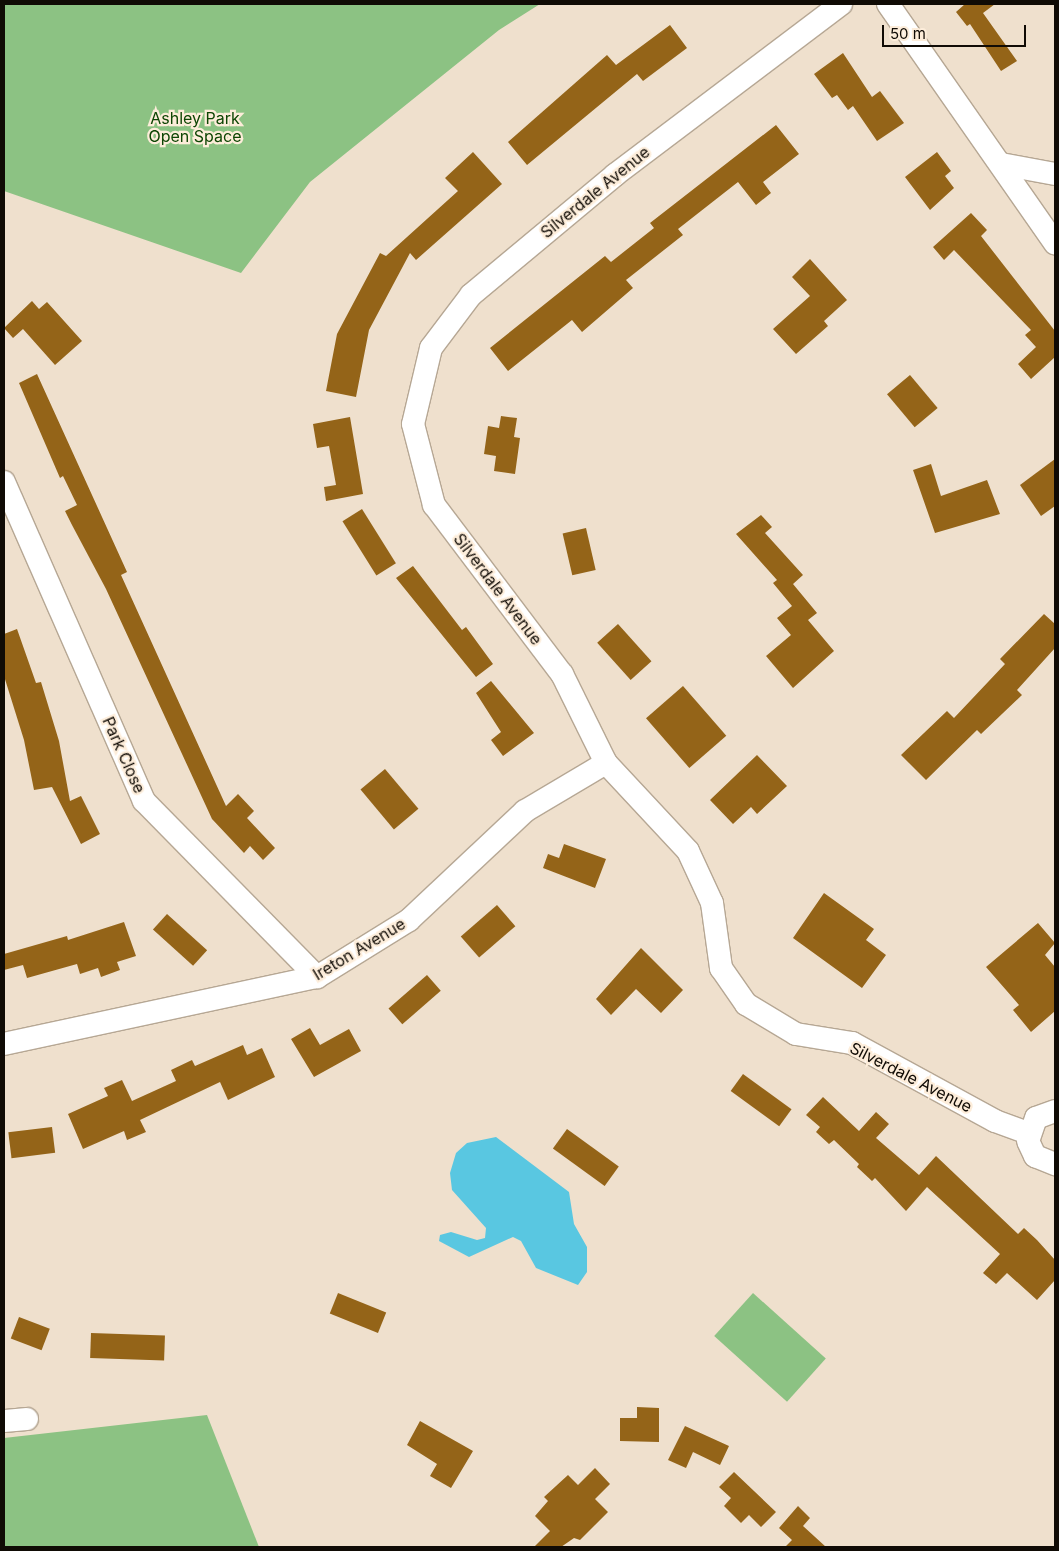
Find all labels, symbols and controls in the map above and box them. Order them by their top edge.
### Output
scale bar [884,15,1028,47]
text: 50 m [890,24,926,43]
park label: Ashley Park Open Space [149,108,241,146]
street label: Silverdale Avenue [537,142,653,242]
street label: Silverdale Avenue [450,529,546,649]
street label: Park Close [99,714,149,796]
street label: Ireton Avenue [309,914,409,984]
street label: Silverdale Avenue [847,1038,975,1116]

